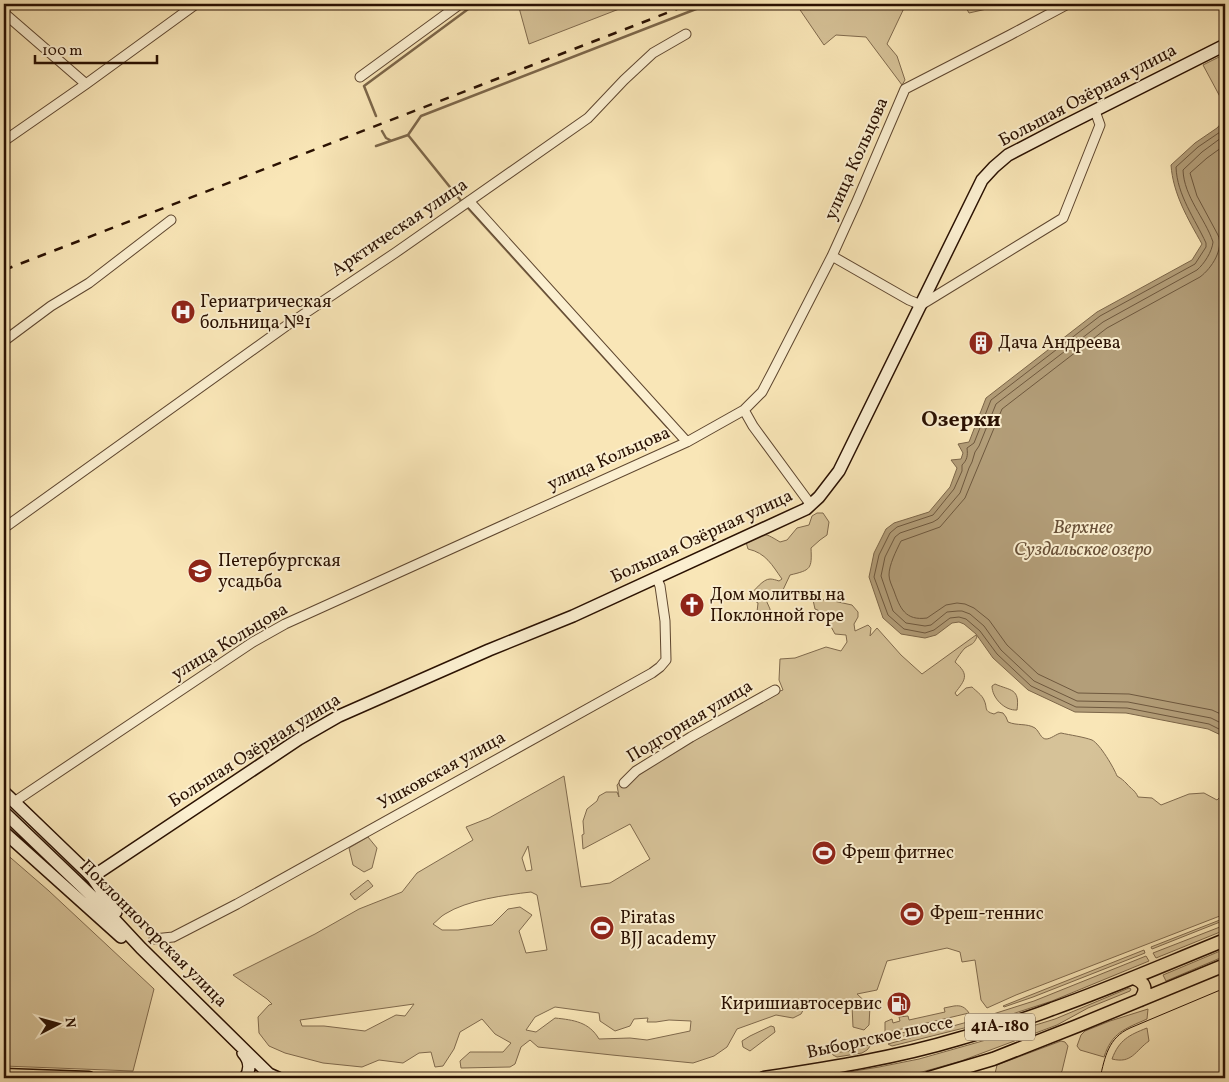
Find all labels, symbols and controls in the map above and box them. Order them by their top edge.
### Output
scale bar [35,32,158,64]
street label: Большая Озёрная улица [995,38,1181,154]
text: 100 m [42,41,82,62]
street label: улица Кольцова [819,94,895,224]
street label: Арктическая улица [327,173,473,283]
place label: Гериатрическая больница №1 [200,290,331,336]
hospital icon: Гериатрическая больница №1 [170,299,196,325]
building icon: Дача Андреева [968,330,994,356]
place label: Дача Андреева [998,331,1121,356]
district label: Озерки [921,405,1001,436]
street label: улица Кольцова [544,421,674,497]
street label: Большая Озёрная улица [607,484,797,590]
water label: Верхнее Суздальское озеро [1014,515,1152,563]
place label: Петербургская усадьба [218,549,341,595]
school or university icon: Петербургская усадьба [187,558,213,584]
place label: Дом молитвы на Поклонной горе [710,583,845,629]
church icon: Дом молитвы на Поклонной горе [679,592,705,618]
street label: улица Кольцова [167,597,293,687]
street label: Подгорная улица [622,674,758,770]
street label: Большая Озёрная улица [164,688,346,814]
street label: Ушковская улица [374,725,510,816]
sports icon: Фреш фитнес [811,840,837,866]
place label: Фреш фитнес [842,841,954,866]
street label: Поклонногорская улица [73,854,233,1014]
sports icon: Фреш-теннис [899,901,925,927]
place label: Фреш-теннис [930,902,1044,927]
place label: Piratas BJJ academy [620,906,717,952]
sports icon: Piratas BJJ academy [589,915,615,941]
fuel station icon: Киришиавтосервис [886,991,912,1017]
place label: Киришиавтосервис [721,992,882,1017]
north arrow [32,1000,82,1050]
street label: Выборгское шоссе [804,1010,956,1066]
road number: 41А-180 [965,1014,1035,1040]
text: N [59,1017,79,1029]

